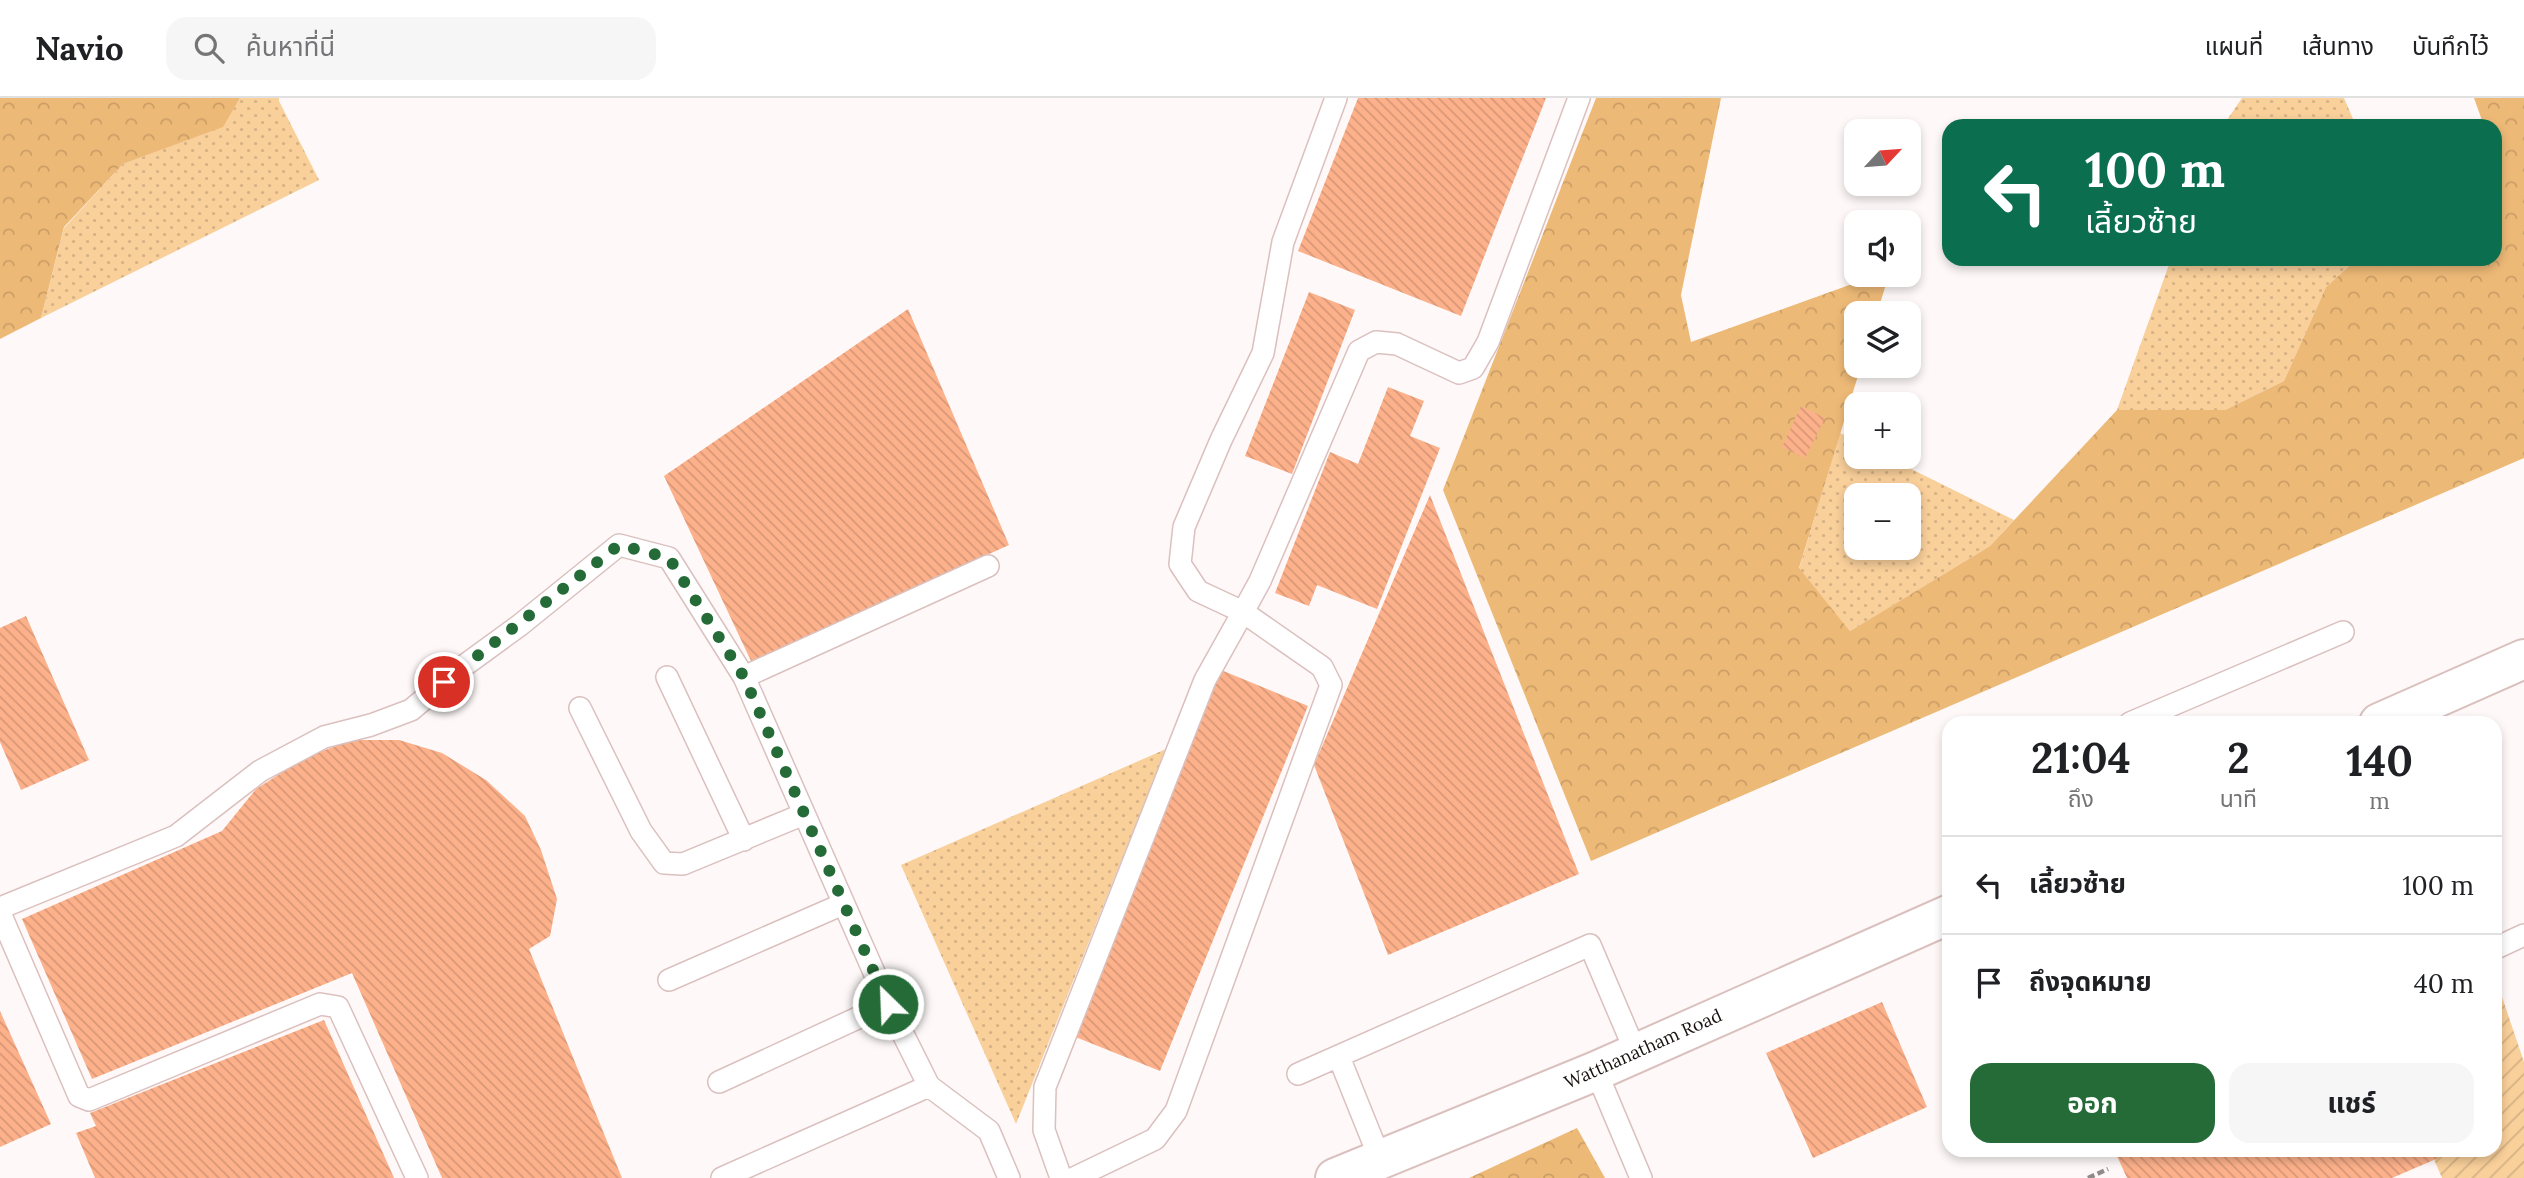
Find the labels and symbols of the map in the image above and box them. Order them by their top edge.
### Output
north arrow [1844,119,1922,196]
pin [414,652,474,712]
position arrow [851,967,925,1041]
street label: Watthanatham Road [1560,1003,1725,1094]

